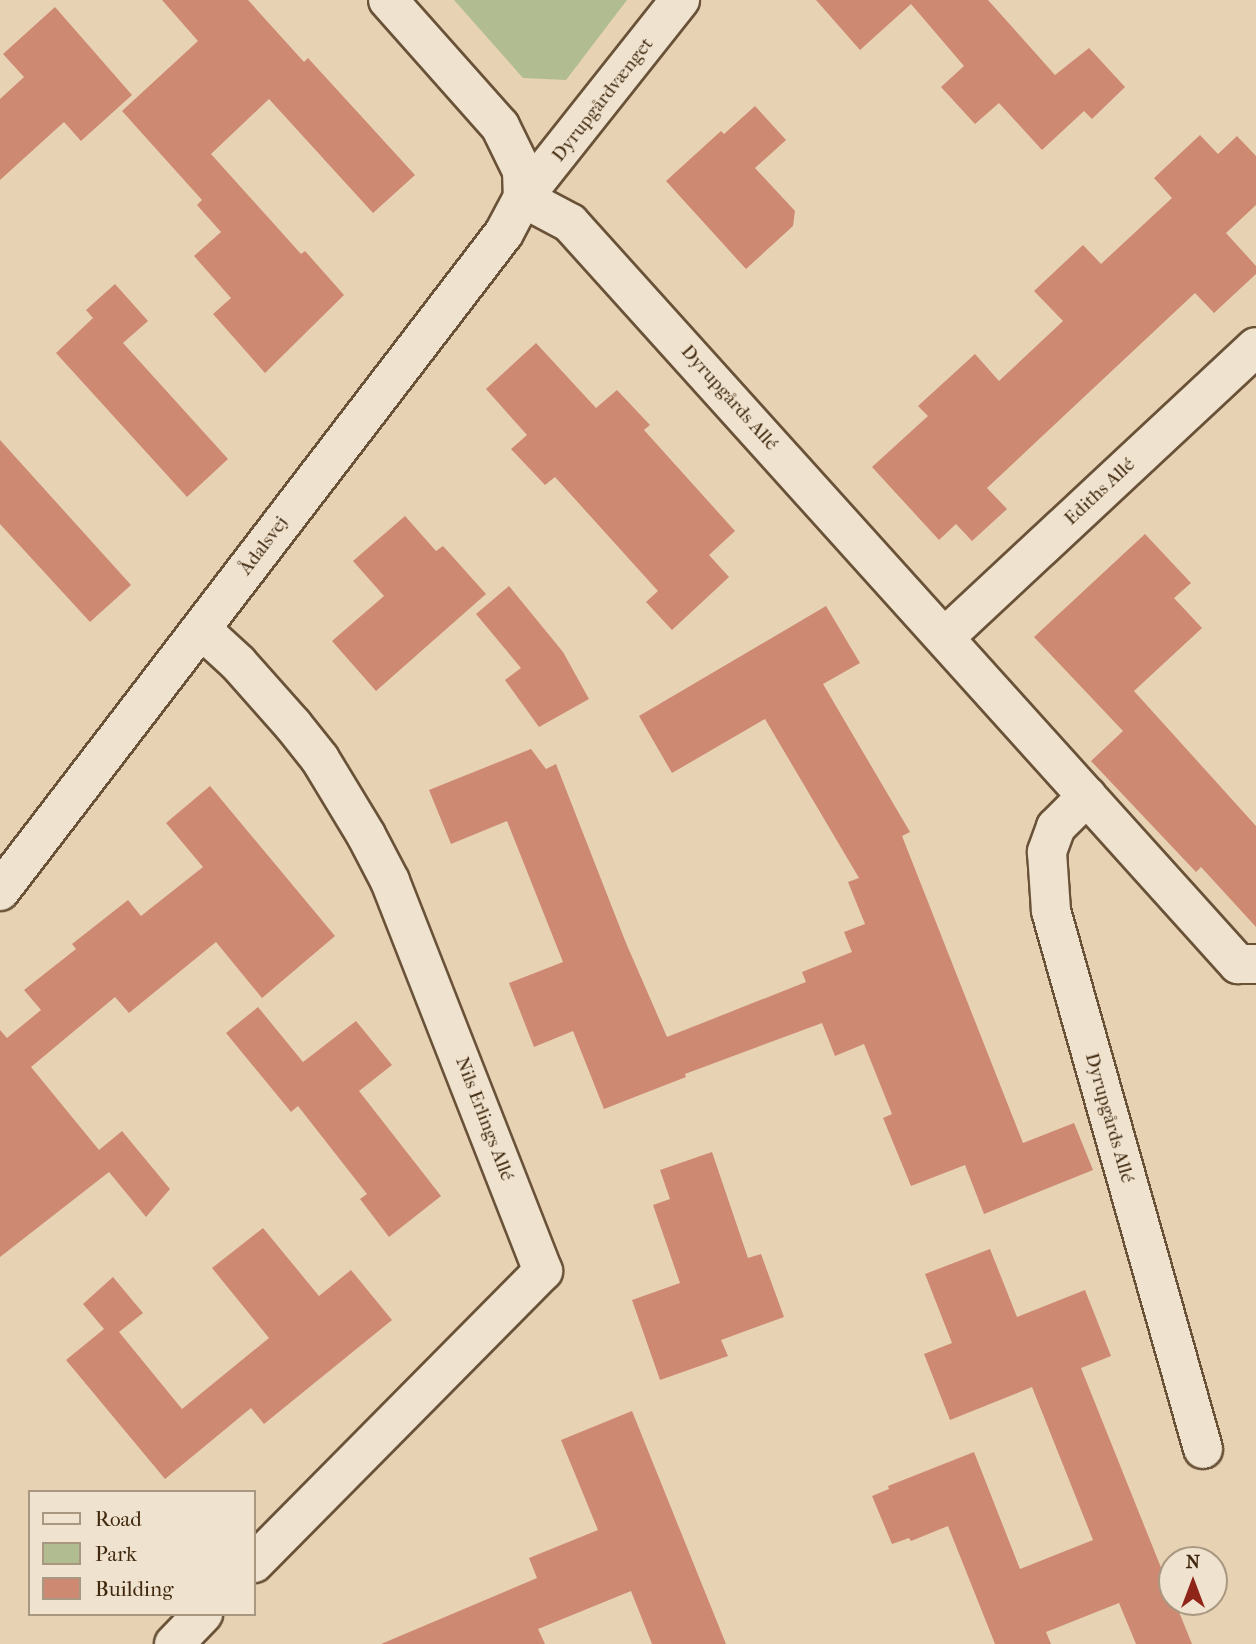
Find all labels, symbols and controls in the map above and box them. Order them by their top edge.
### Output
street label: Dyrupgårdvænget [548,33,658,167]
street label: Dyrupgårds Allé [676,341,782,455]
street label: Ediths Allé [1060,454,1140,530]
street label: Ådalsvej [235,512,293,580]
street label: Dyrupgårds Allé [1080,1050,1138,1186]
street label: Nils Erlings Allé [450,1054,518,1184]
legend [28,1490,256,1616]
text: Road [95,1507,142,1531]
text: Park [95,1542,137,1566]
north arrow [1158,1546,1228,1616]
text: N [1186,1551,1200,1573]
text: Building [95,1577,173,1601]

